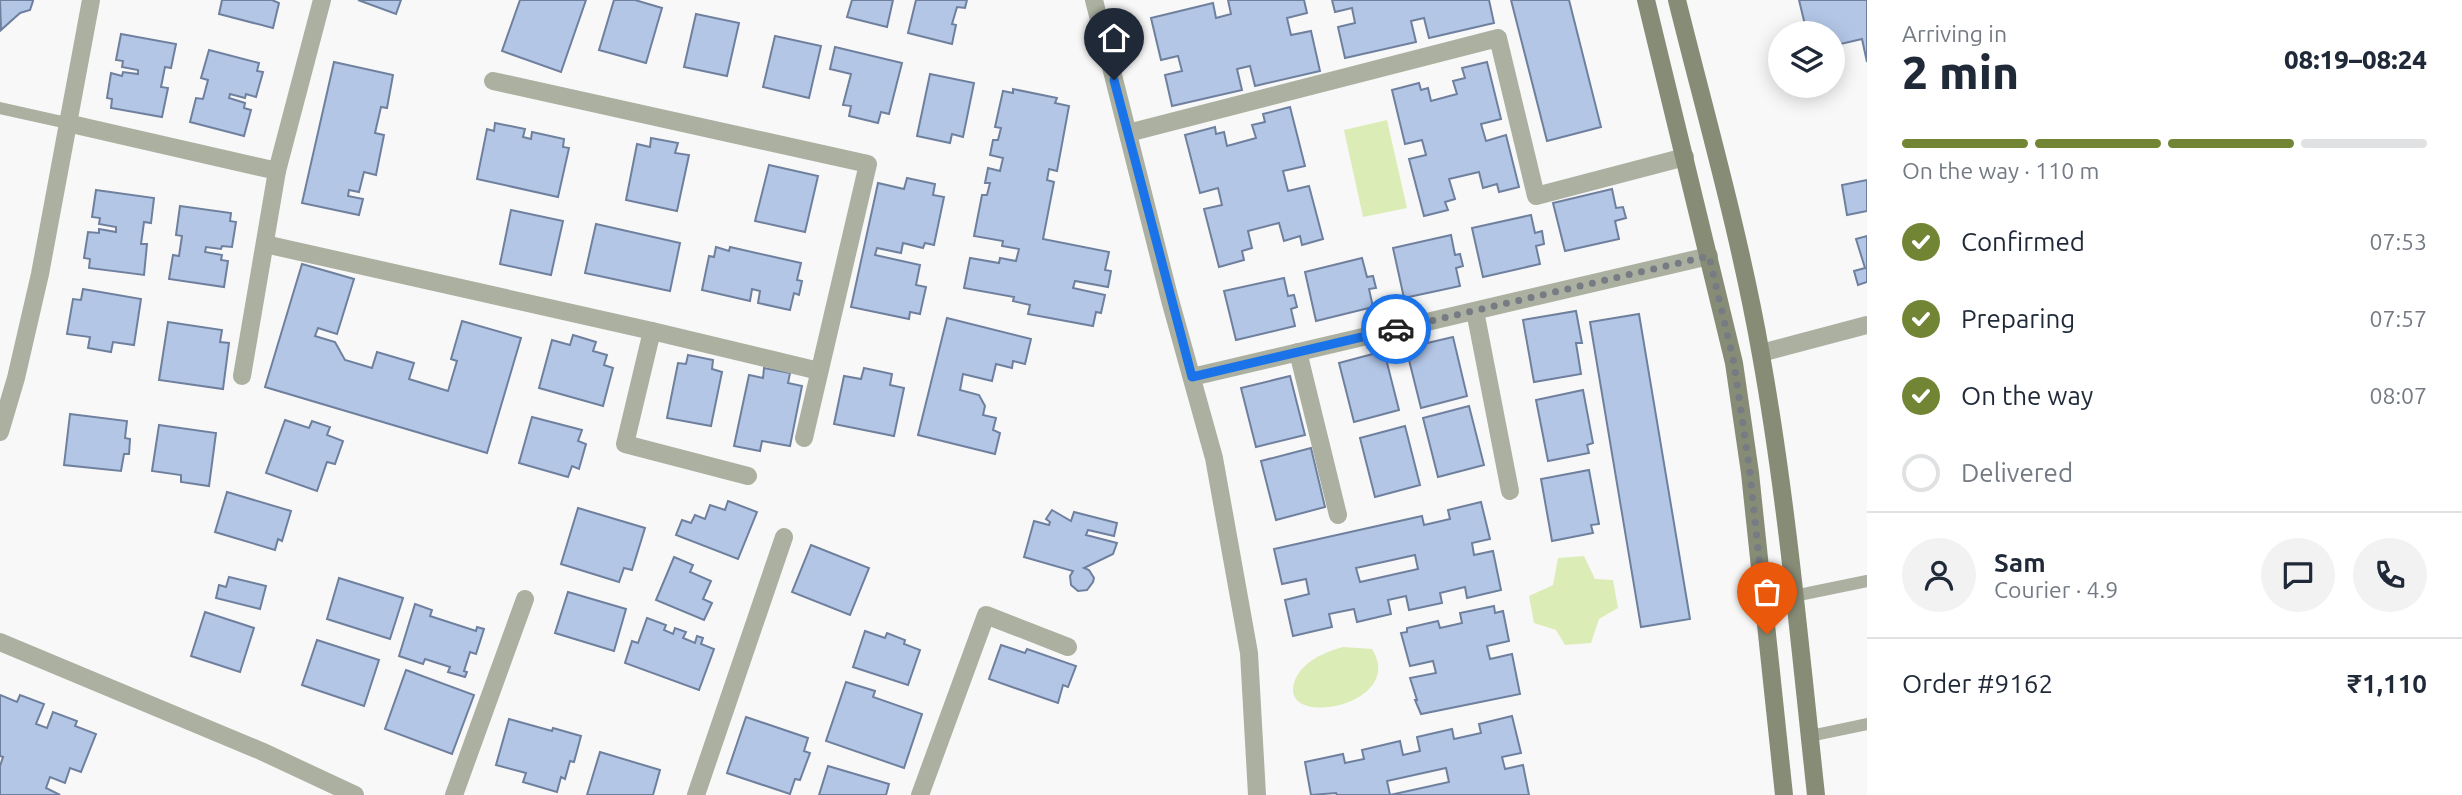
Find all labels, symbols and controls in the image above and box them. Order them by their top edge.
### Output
pin [1084,8,1144,80]
icon: home [1095,19,1133,57]
map controls [1768,21,1845,98]
button: layers [1768,21,1845,98]
text: Arriving in [1902,21,2007,46]
text: 08:19–08:24 [2284,45,2427,74]
text: 2 min [1902,46,2019,98]
text: On the way · 110 m [1902,158,2099,183]
icon: check [1902,223,1940,261]
text: Confirmed [1961,227,2085,256]
text: 07:53 [2369,229,2427,254]
courier [1361,294,1431,364]
icon: check [1902,300,1940,338]
text: Preparing [1961,304,2075,333]
text: 07:57 [2369,306,2427,331]
icon: car [1377,310,1415,348]
icon: check [1902,377,1940,415]
text: On the way [1961,381,2093,410]
text: 08:07 [2369,383,2427,408]
text: Delivered [1961,458,2073,487]
button: person [1902,538,1976,612]
button: chat [2261,538,2335,612]
button: phone [2353,538,2427,612]
text: Sam [1994,548,2046,577]
pin [1737,562,1797,634]
icon: bag [1748,573,1786,611]
text: Courier · 4.9 [1994,577,2118,602]
text: Order #9162 [1902,669,2053,698]
text: ₹1,110 [2347,669,2427,698]

